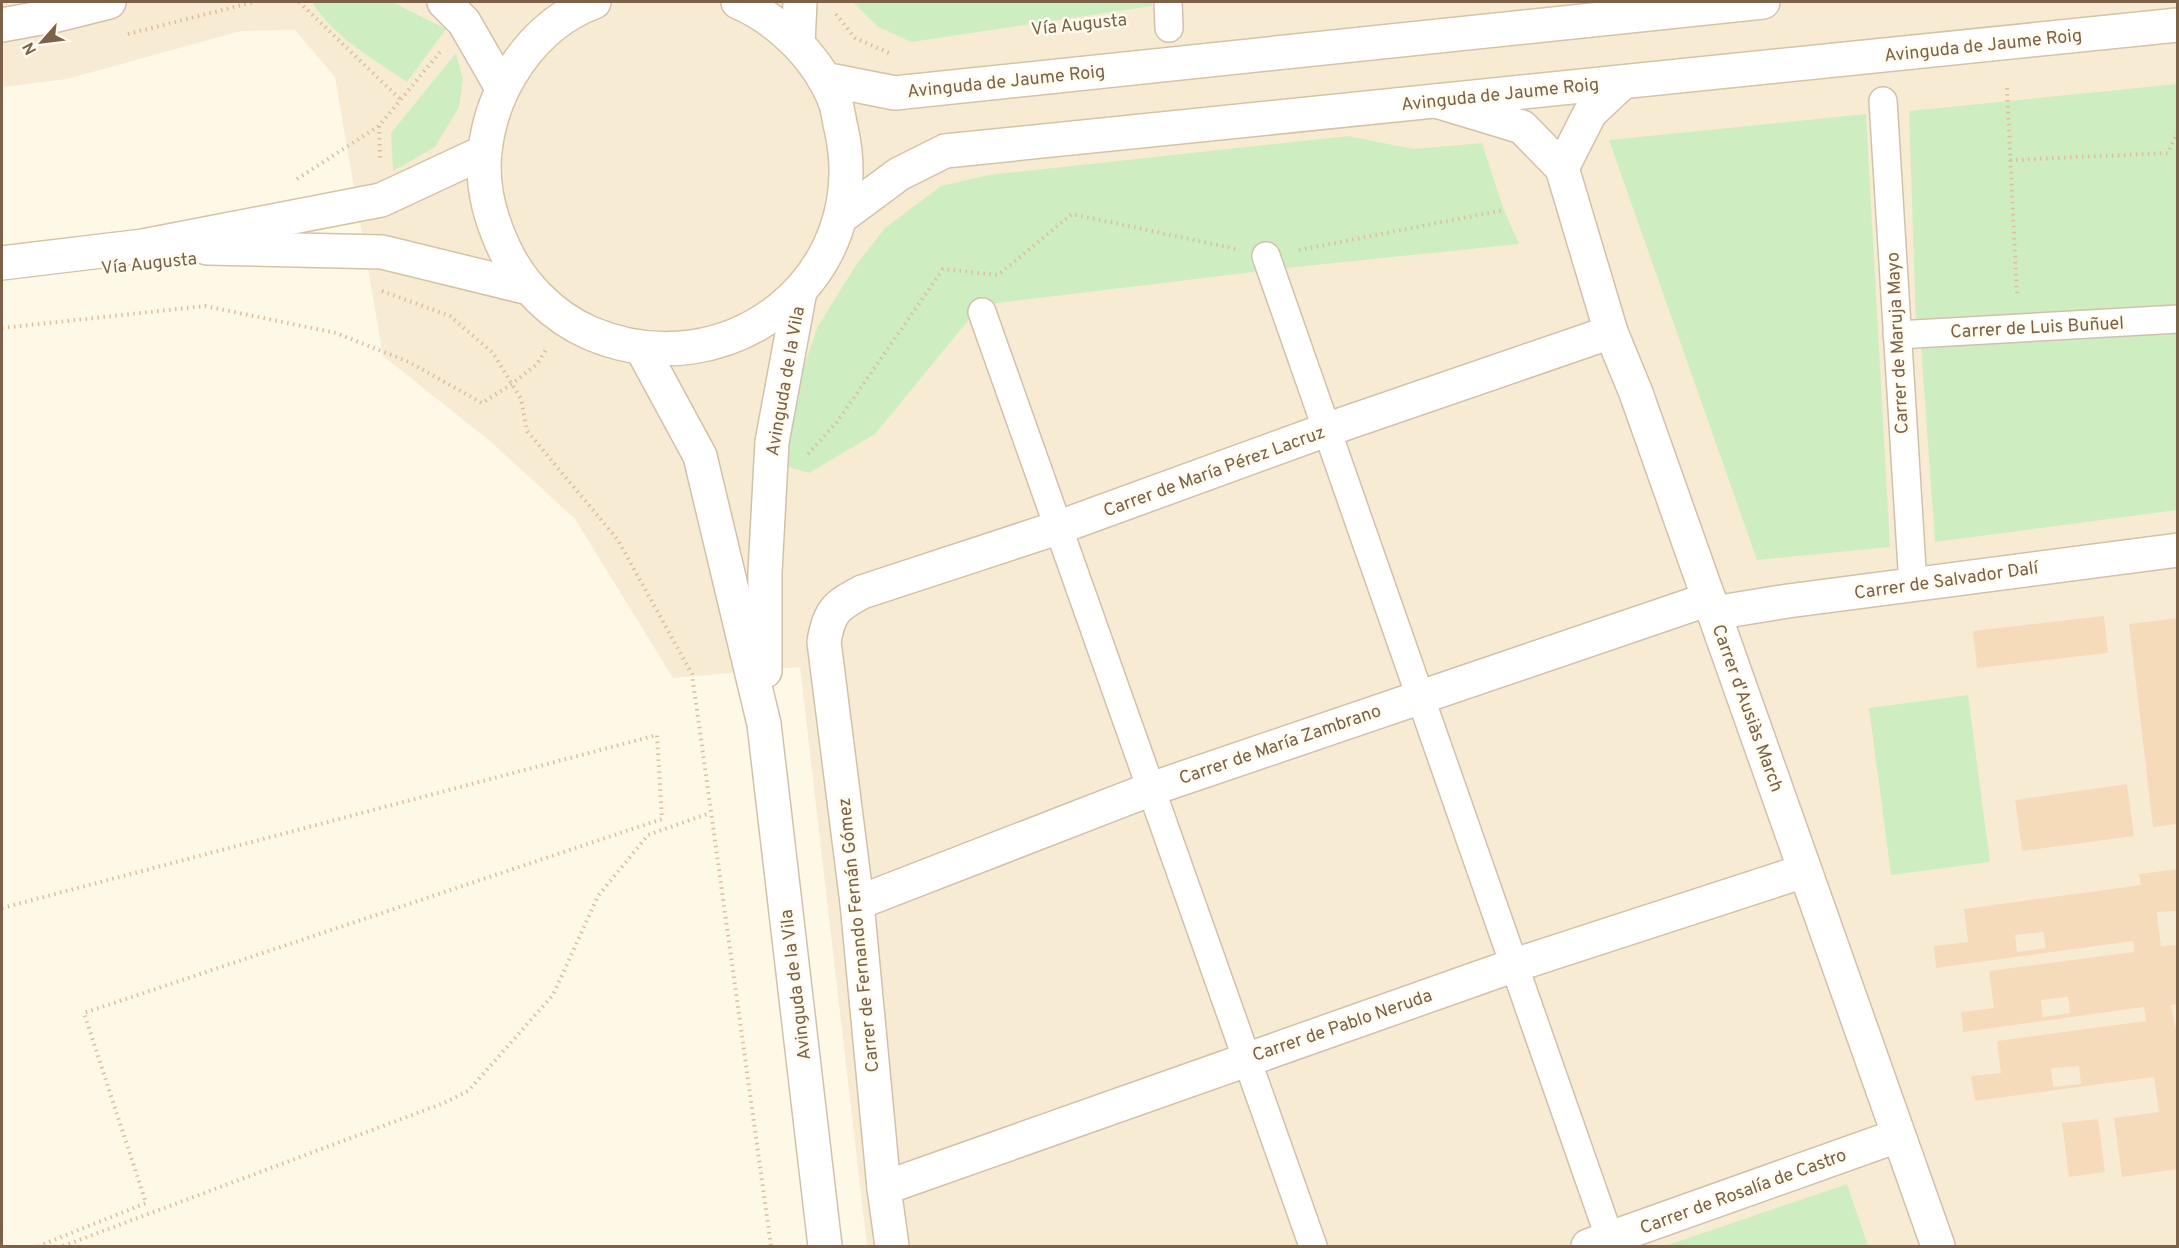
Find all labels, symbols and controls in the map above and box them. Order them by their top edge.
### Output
street label: Vía Augusta [1030,9,1128,42]
north arrow [12,12,72,72]
street label: Avinguda de Jaume Roig [1883,25,2083,68]
text: N [19,38,42,58]
street label: Avinguda de Jaume Roig [906,61,1106,104]
street label: Avinguda de Jaume Roig [1400,74,1600,117]
street label: Vía Augusta [100,248,198,281]
street label: Carrer de Maruja Mayo [1882,251,1915,435]
street label: Avinguda de la Vila [762,305,811,458]
street label: Carrer de Luis Buñuel [1950,312,2125,345]
street label: Carrer de María Pérez Lacruz [1101,422,1328,523]
street label: Carrer de Salvador Dalí [1853,557,2041,606]
street label: Carrer d'Ausiàs March [1706,622,1788,795]
street label: Carrer de María Zambrano [1176,700,1385,791]
street label: Carrer de Fernando Fernán Gómez [834,796,885,1073]
street label: Avinguda de la Vila [776,908,817,1062]
street label: Carrer de Pablo Neruda [1250,985,1435,1068]
street label: Carrer de Rosalía de Castro [1637,1144,1850,1241]

